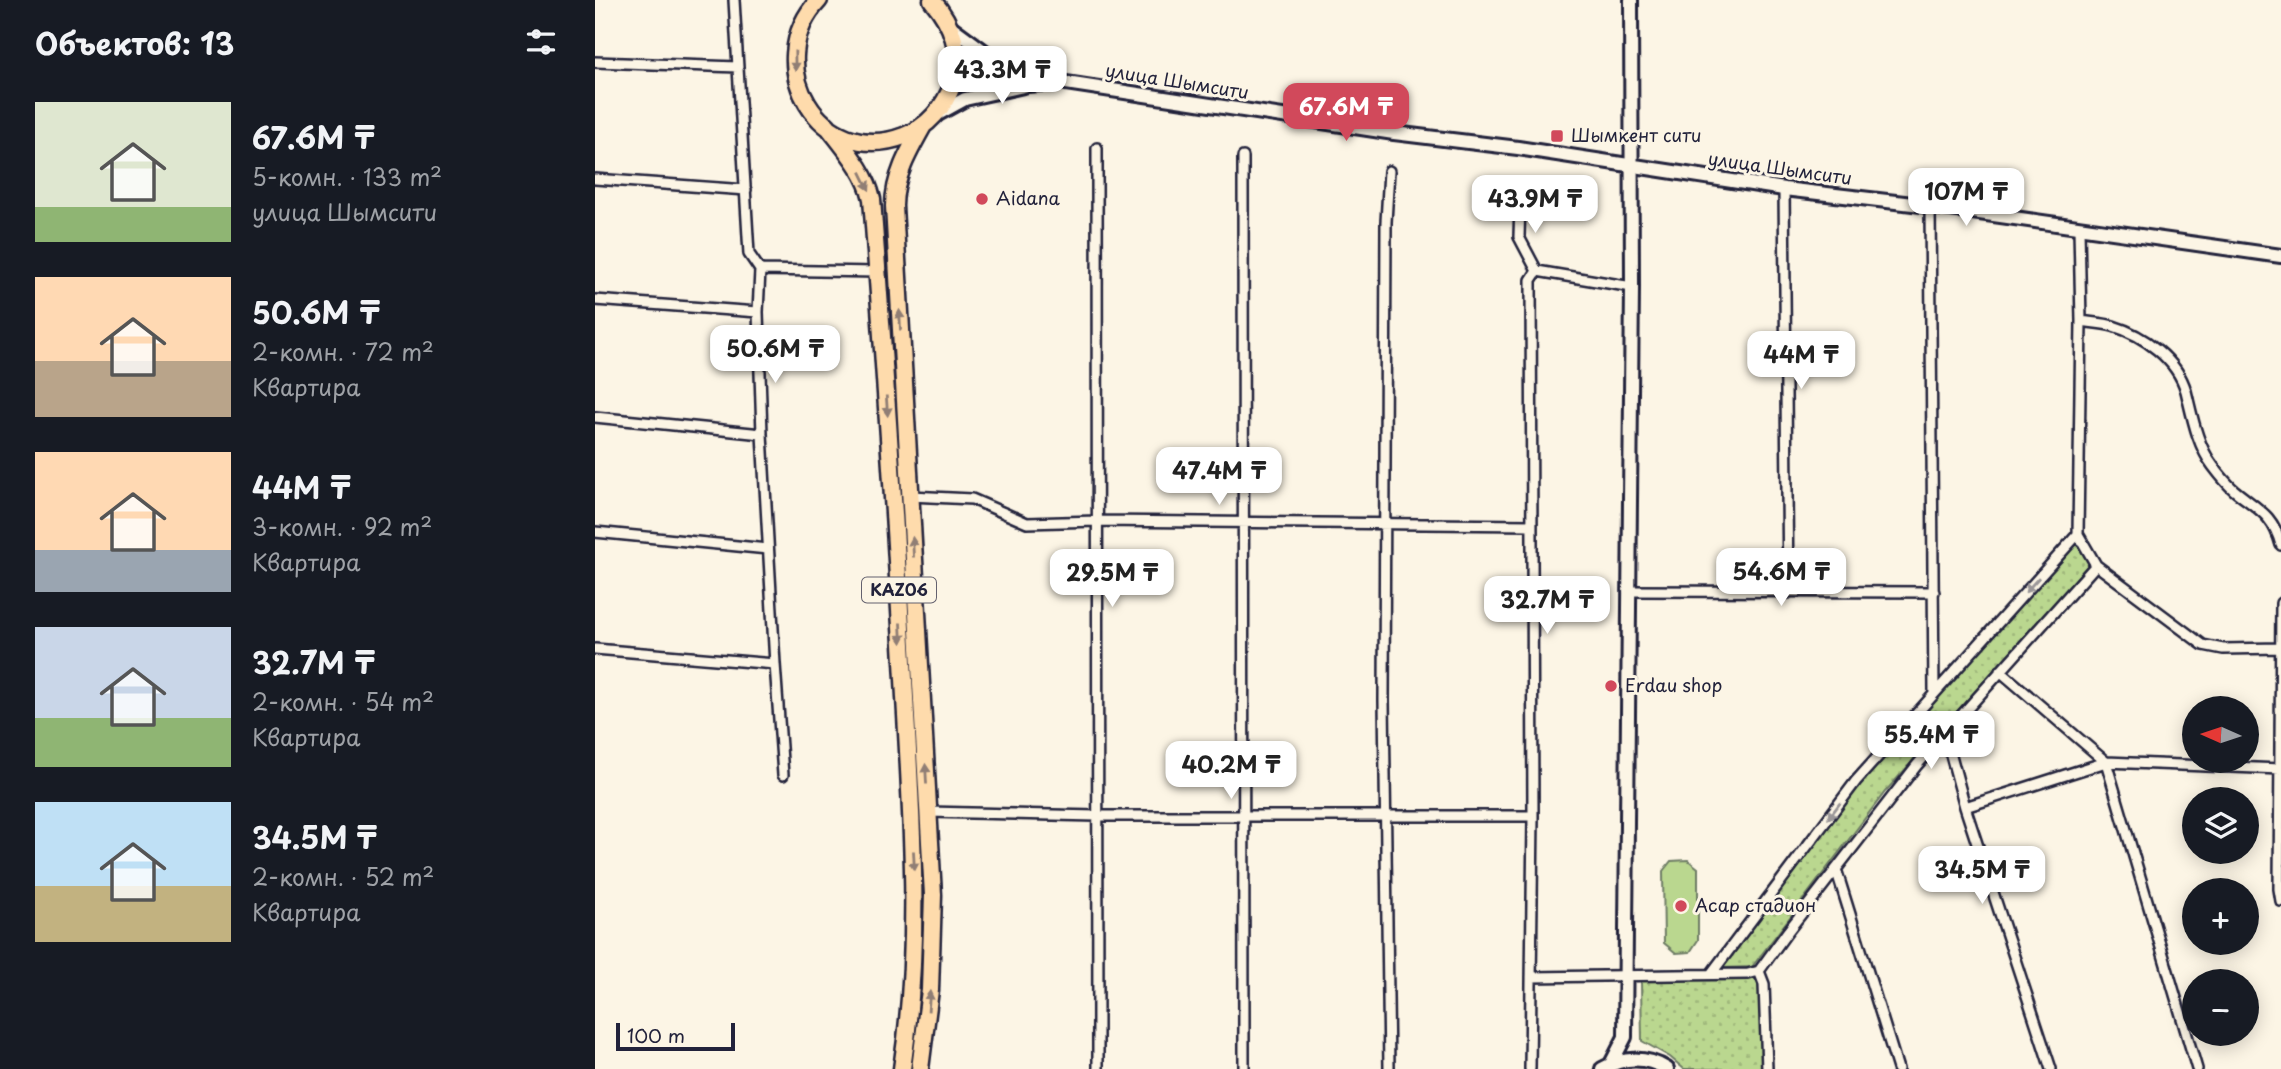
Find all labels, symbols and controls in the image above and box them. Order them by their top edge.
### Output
text: Объектов: 13 [35,20,234,65]
icon: filters [522,23,560,61]
pin: 43.3M ₸ [937,46,1067,106]
one-way arrow [789,51,800,73]
text: 43.3M ₸ [954,51,1050,86]
street label: улица Шымсити [1104,56,1251,105]
pin: 67.6M ₸ [1281,83,1411,143]
text: 67.6M ₸ [1299,88,1393,123]
text: 67.6M ₸ [252,114,374,159]
place label: Шымкент сити [1571,121,1702,148]
marker: Шымкент сити [1549,128,1565,144]
icon: home [91,130,175,214]
street label: улица Шымсити [1707,144,1854,191]
text: 5-комн. · 133 m² [252,159,442,194]
pin: 107M ₸ [1909,168,2023,228]
one-way arrow [859,171,871,191]
text: 107M ₸ [1924,173,2008,208]
pin: 43.9M ₸ [1470,176,1600,235]
text: 43.9M ₸ [1488,180,1582,215]
place label: Aidana [996,184,1061,211]
marker: Aidana [974,191,990,207]
text: улица Шымсити [252,194,437,229]
text: 50.6M ₸ [252,289,380,334]
icon: home [91,305,175,389]
one-way arrow [894,309,905,331]
pin: 50.6M ₸ [710,326,840,385]
text: 50.6M ₸ [726,330,824,365]
pin: 44M ₸ [1752,332,1850,391]
text: 2-комн. · 72 m² [252,334,434,369]
text: 44M ₸ [1763,336,1839,371]
text: Квартира [252,369,360,404]
one-way arrow [882,396,893,418]
pin: 47.4M ₸ [1154,448,1284,507]
text: 47.4M ₸ [1172,452,1266,487]
text: 44M ₸ [252,464,351,509]
icon: home [91,480,175,564]
text: 3-комн. · 92 m² [252,509,432,544]
one-way arrow [907,536,918,558]
text: Квартира [252,544,360,579]
pin: 54.6M ₸ [1716,548,1846,608]
pin: 29.5M ₸ [1047,550,1177,609]
text: 54.6M ₸ [1732,553,1830,588]
text: 29.5M ₸ [1066,554,1158,589]
pin: 32.7M ₸ [1482,576,1612,636]
one-way arrow [2025,576,2040,593]
road number: KАZ06 [862,578,936,603]
text: 32.7M ₸ [1500,581,1594,616]
one-way arrow [896,623,907,645]
text: 32.7M ₸ [252,639,375,684]
icon: home [91,655,175,739]
place label: Erdau shop [1625,671,1722,698]
marker: Erdau shop [1603,678,1619,694]
text: 2-комн. · 54 m² [252,684,434,719]
north arrow [2182,696,2259,774]
map controls [2182,696,2259,1046]
pin: 55.4M ₸ [1866,712,1996,771]
text: 55.4M ₸ [1884,716,1978,751]
text: Квартира [252,719,360,754]
pin: 40.2M ₸ [1166,742,1296,801]
text: 40.2M ₸ [1181,746,1281,781]
one-way arrow [920,763,931,785]
button: layers [2182,787,2259,864]
one-way arrow [1826,801,1841,819]
text: 34.5M ₸ [252,814,377,859]
icon: home [91,830,175,914]
pin: 34.5M ₸ [1917,846,2047,906]
one-way arrow [909,850,920,872]
text: 34.5M ₸ [1934,851,2030,886]
text: 2-комн. · 52 m² [252,859,434,894]
button: + [2182,878,2259,955]
place label: Асар стадион [1695,891,1816,918]
text: Квартира [252,894,360,929]
marker: Асар стадион [1673,898,1689,914]
button: − [2182,969,2259,1046]
one-way arrow [924,990,935,1012]
scale bar [616,1020,735,1052]
text: 100 m [627,1021,685,1049]

